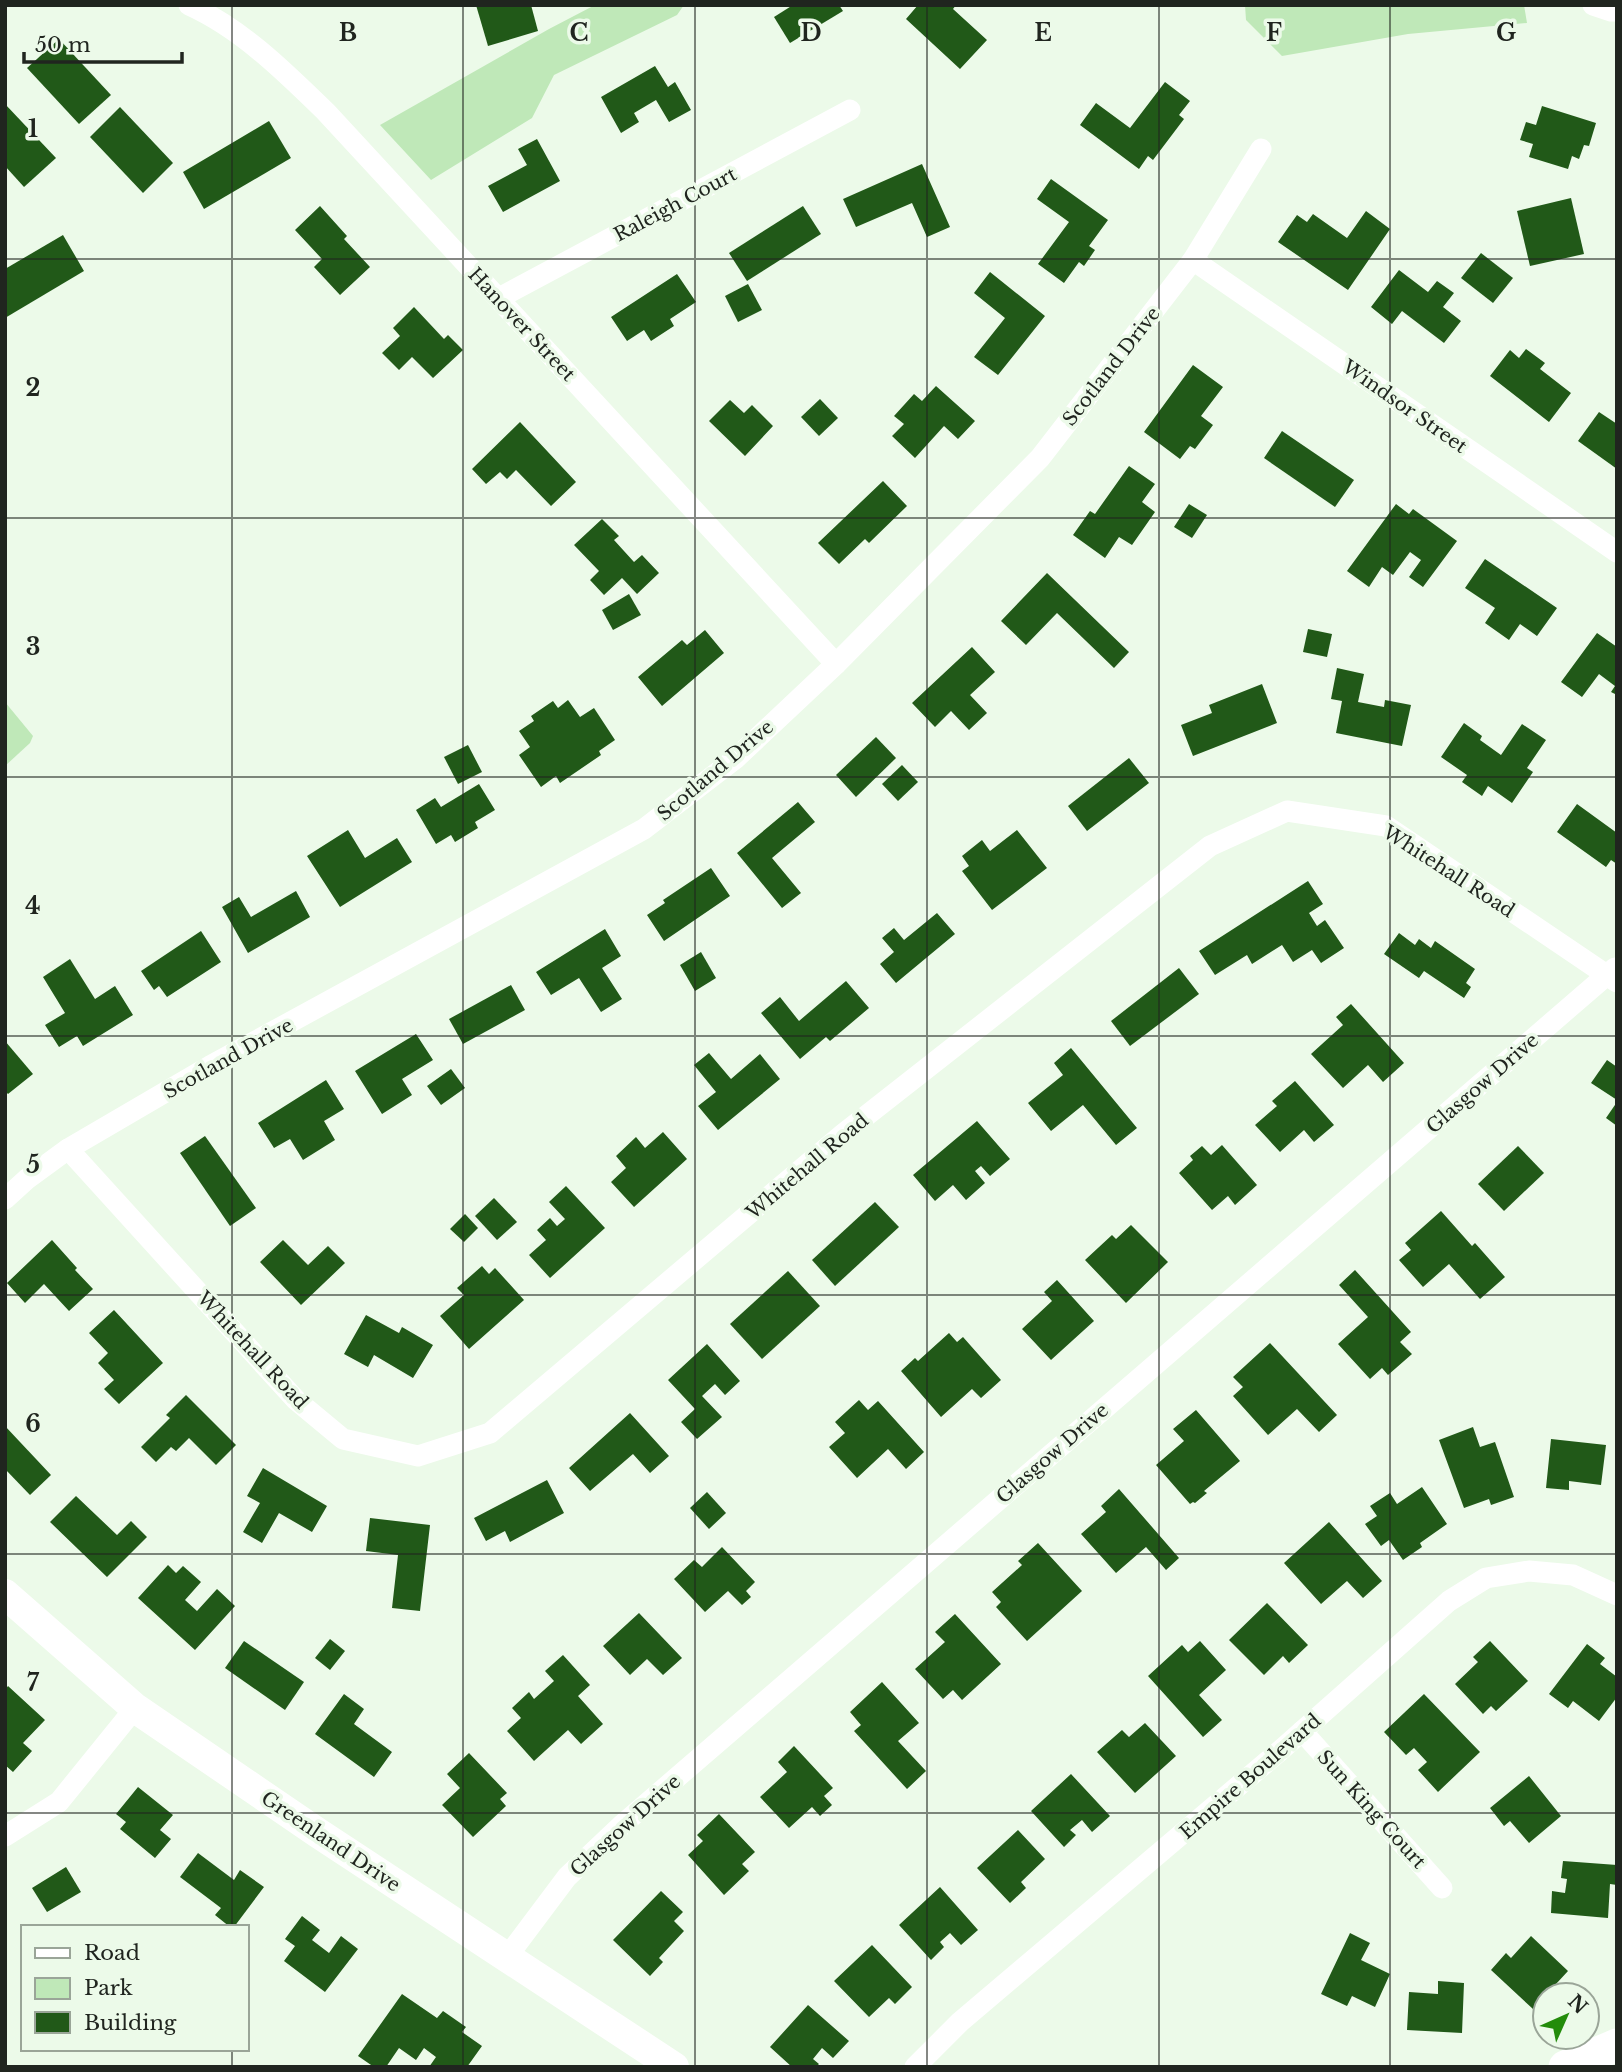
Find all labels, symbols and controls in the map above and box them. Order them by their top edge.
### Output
text: B [339,19,357,47]
text: C [570,19,588,47]
text: D [800,19,822,47]
text: E [1034,19,1052,47]
text: F [1266,19,1282,47]
text: G [1496,19,1516,47]
scale bar [24,21,182,65]
text: 50 m [35,32,91,58]
text: 1 [28,115,38,143]
street label: Raleigh Court [610,162,741,246]
street label: Hanover Street [463,263,581,386]
street label: Scotland Drive [1058,302,1165,430]
street label: Windsor Street [1337,354,1472,458]
text: 2 [26,374,40,402]
text: 3 [26,633,40,661]
street label: Scotland Drive [653,715,778,826]
street label: Whitehall Road [1378,820,1519,923]
text: 4 [25,892,41,920]
street label: Scotland Drive [160,1013,297,1104]
street label: Glasgow Drive [1422,1029,1543,1138]
street label: Whitehall Road [741,1109,873,1225]
text: 5 [26,1151,40,1179]
street label: Whitehall Road [192,1286,313,1414]
street label: Glasgow Drive [992,1399,1113,1508]
text: 6 [25,1410,41,1438]
text: 7 [27,1669,40,1697]
street label: Empire Boulevard [1175,1709,1326,1844]
street label: Sun King Court [1313,1745,1431,1874]
street label: Glasgow Drive [565,1770,685,1881]
street label: Greenland Drive [257,1786,405,1896]
legend [21,1925,248,2051]
text: Road [84,1940,140,1966]
text: Park [84,1975,133,2001]
north arrow [1531,1981,1601,2051]
text: N [1563,1990,1592,2019]
text: Building [84,2010,177,2036]

